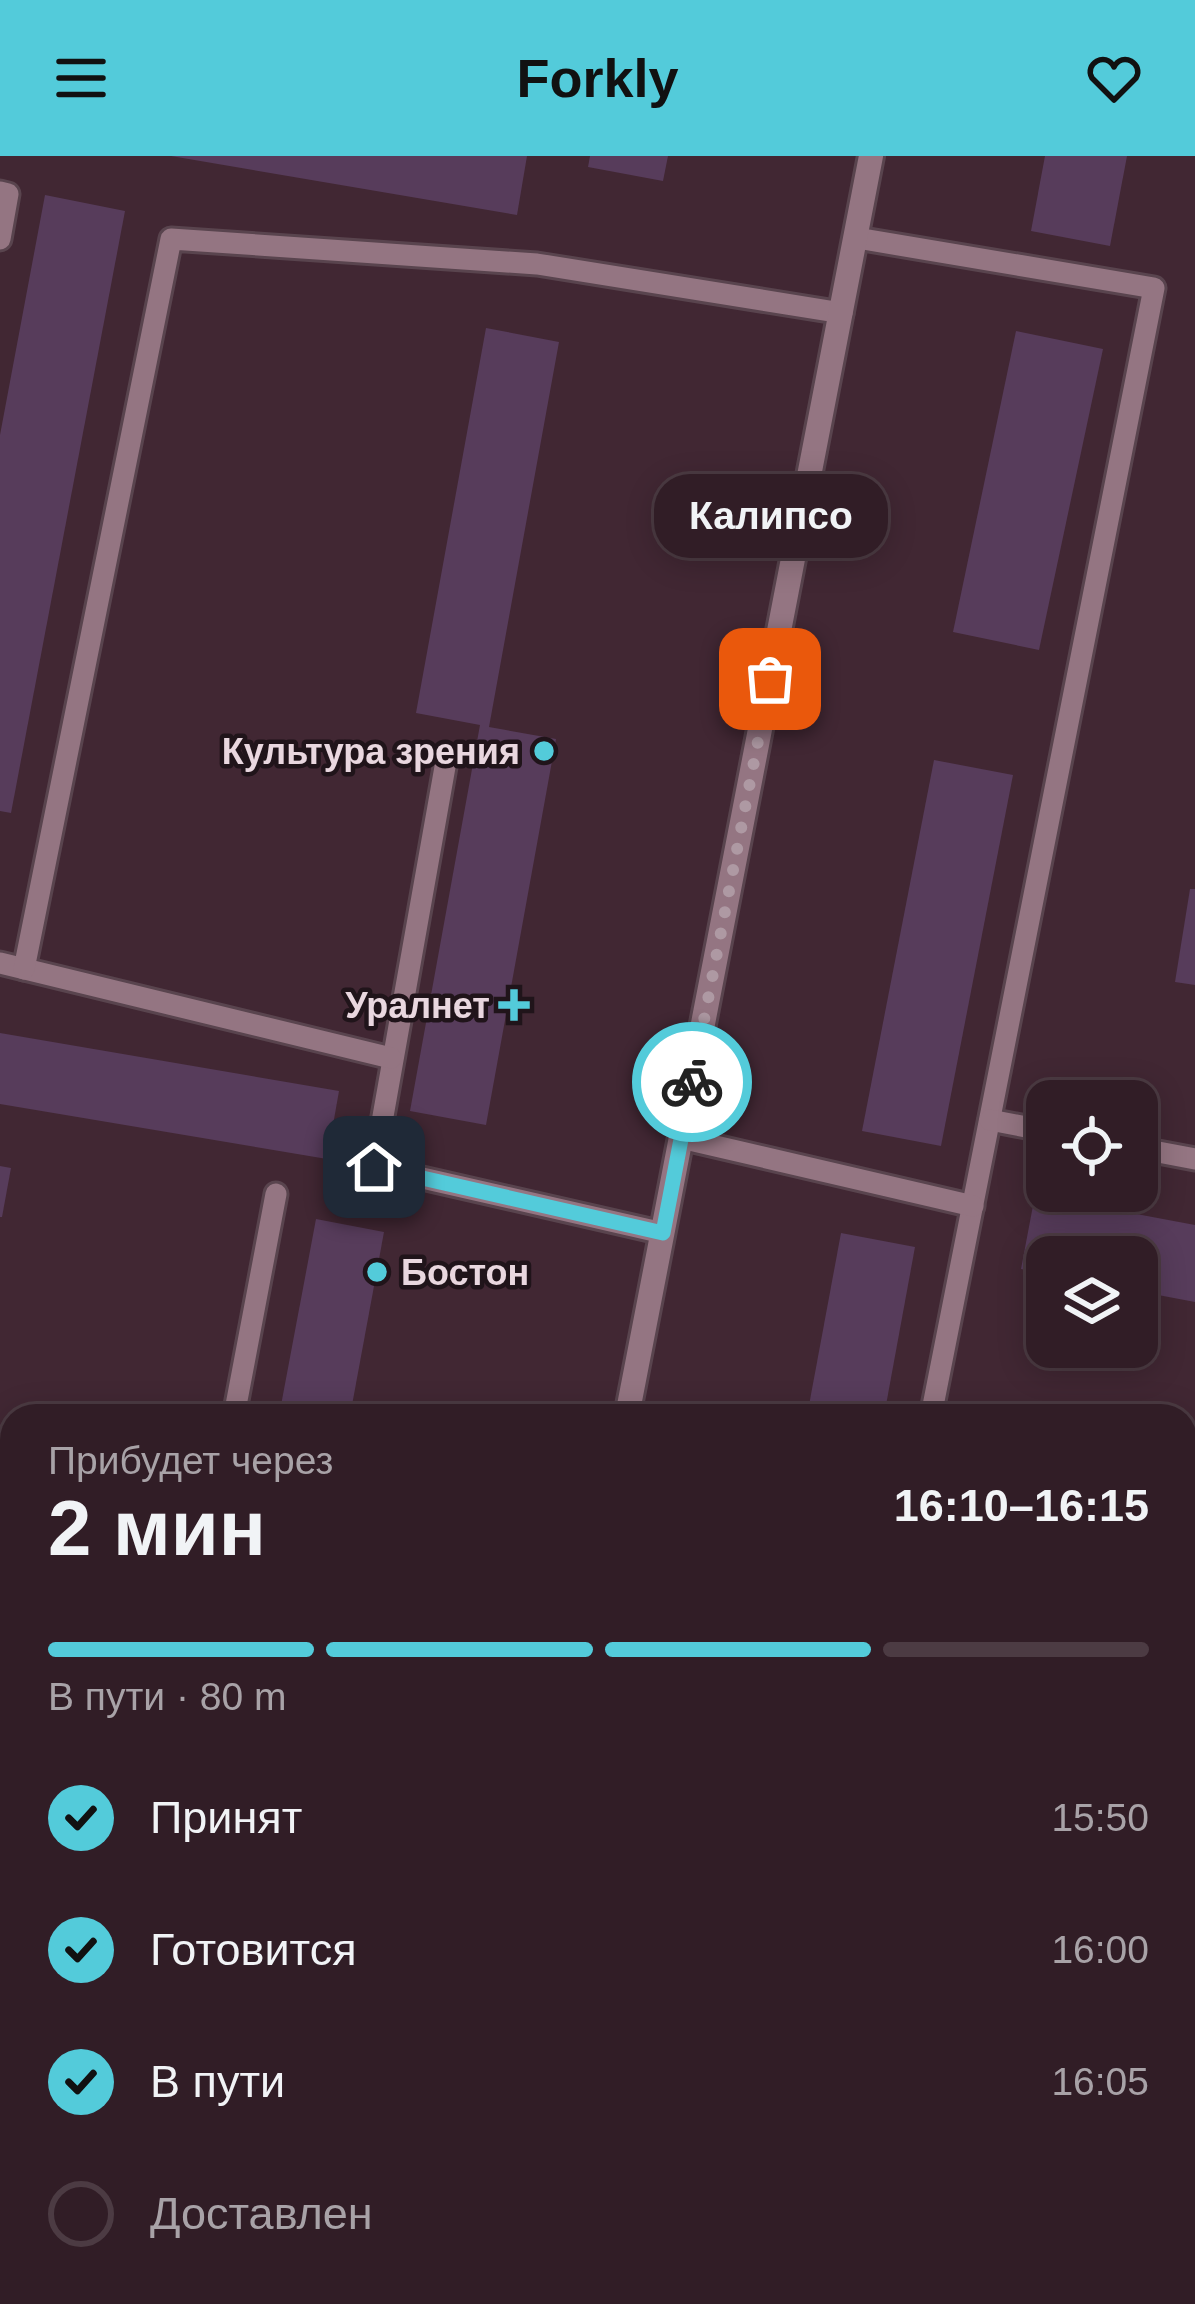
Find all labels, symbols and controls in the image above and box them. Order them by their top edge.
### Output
icon: menu [48,45,114,111]
icon: heart [1081,45,1147,111]
text: Forkly [516,48,679,108]
callout: Калипсо [653,475,887,559]
text: Калипсо [689,494,853,537]
pin [719,628,821,730]
icon: bag [737,646,803,712]
place label: Культура зрения [222,731,520,772]
marker: Культура зрения [531,738,557,764]
place label: Уралнет [345,985,490,1026]
marker: Уралнет [501,992,527,1018]
courier [632,1022,752,1142]
icon: bike [659,1049,725,1115]
map controls [1026,1080,1158,1368]
button: locate [1026,1080,1158,1212]
pin [323,1116,425,1218]
icon: home [341,1134,407,1200]
button: layers [1026,1236,1158,1368]
place label: Бостон [401,1252,529,1293]
marker: Бостон [364,1259,390,1285]
text: Прибудет через [48,1439,333,1482]
text: 16:10–16:15 [894,1480,1149,1531]
text: 2 мин [48,1484,266,1572]
text: В пути · 80 m [48,1675,286,1718]
icon: check [48,1785,114,1851]
text: Принят [150,1792,302,1843]
text: 15:50 [1051,1796,1149,1839]
icon: check [48,1917,114,1983]
text: Готовится [150,1924,357,1975]
text: 16:00 [1051,1928,1149,1971]
icon: check [48,2049,114,2115]
text: В пути [150,2056,285,2107]
text: 16:05 [1051,2060,1149,2103]
text: Доставлен [150,2188,373,2239]

